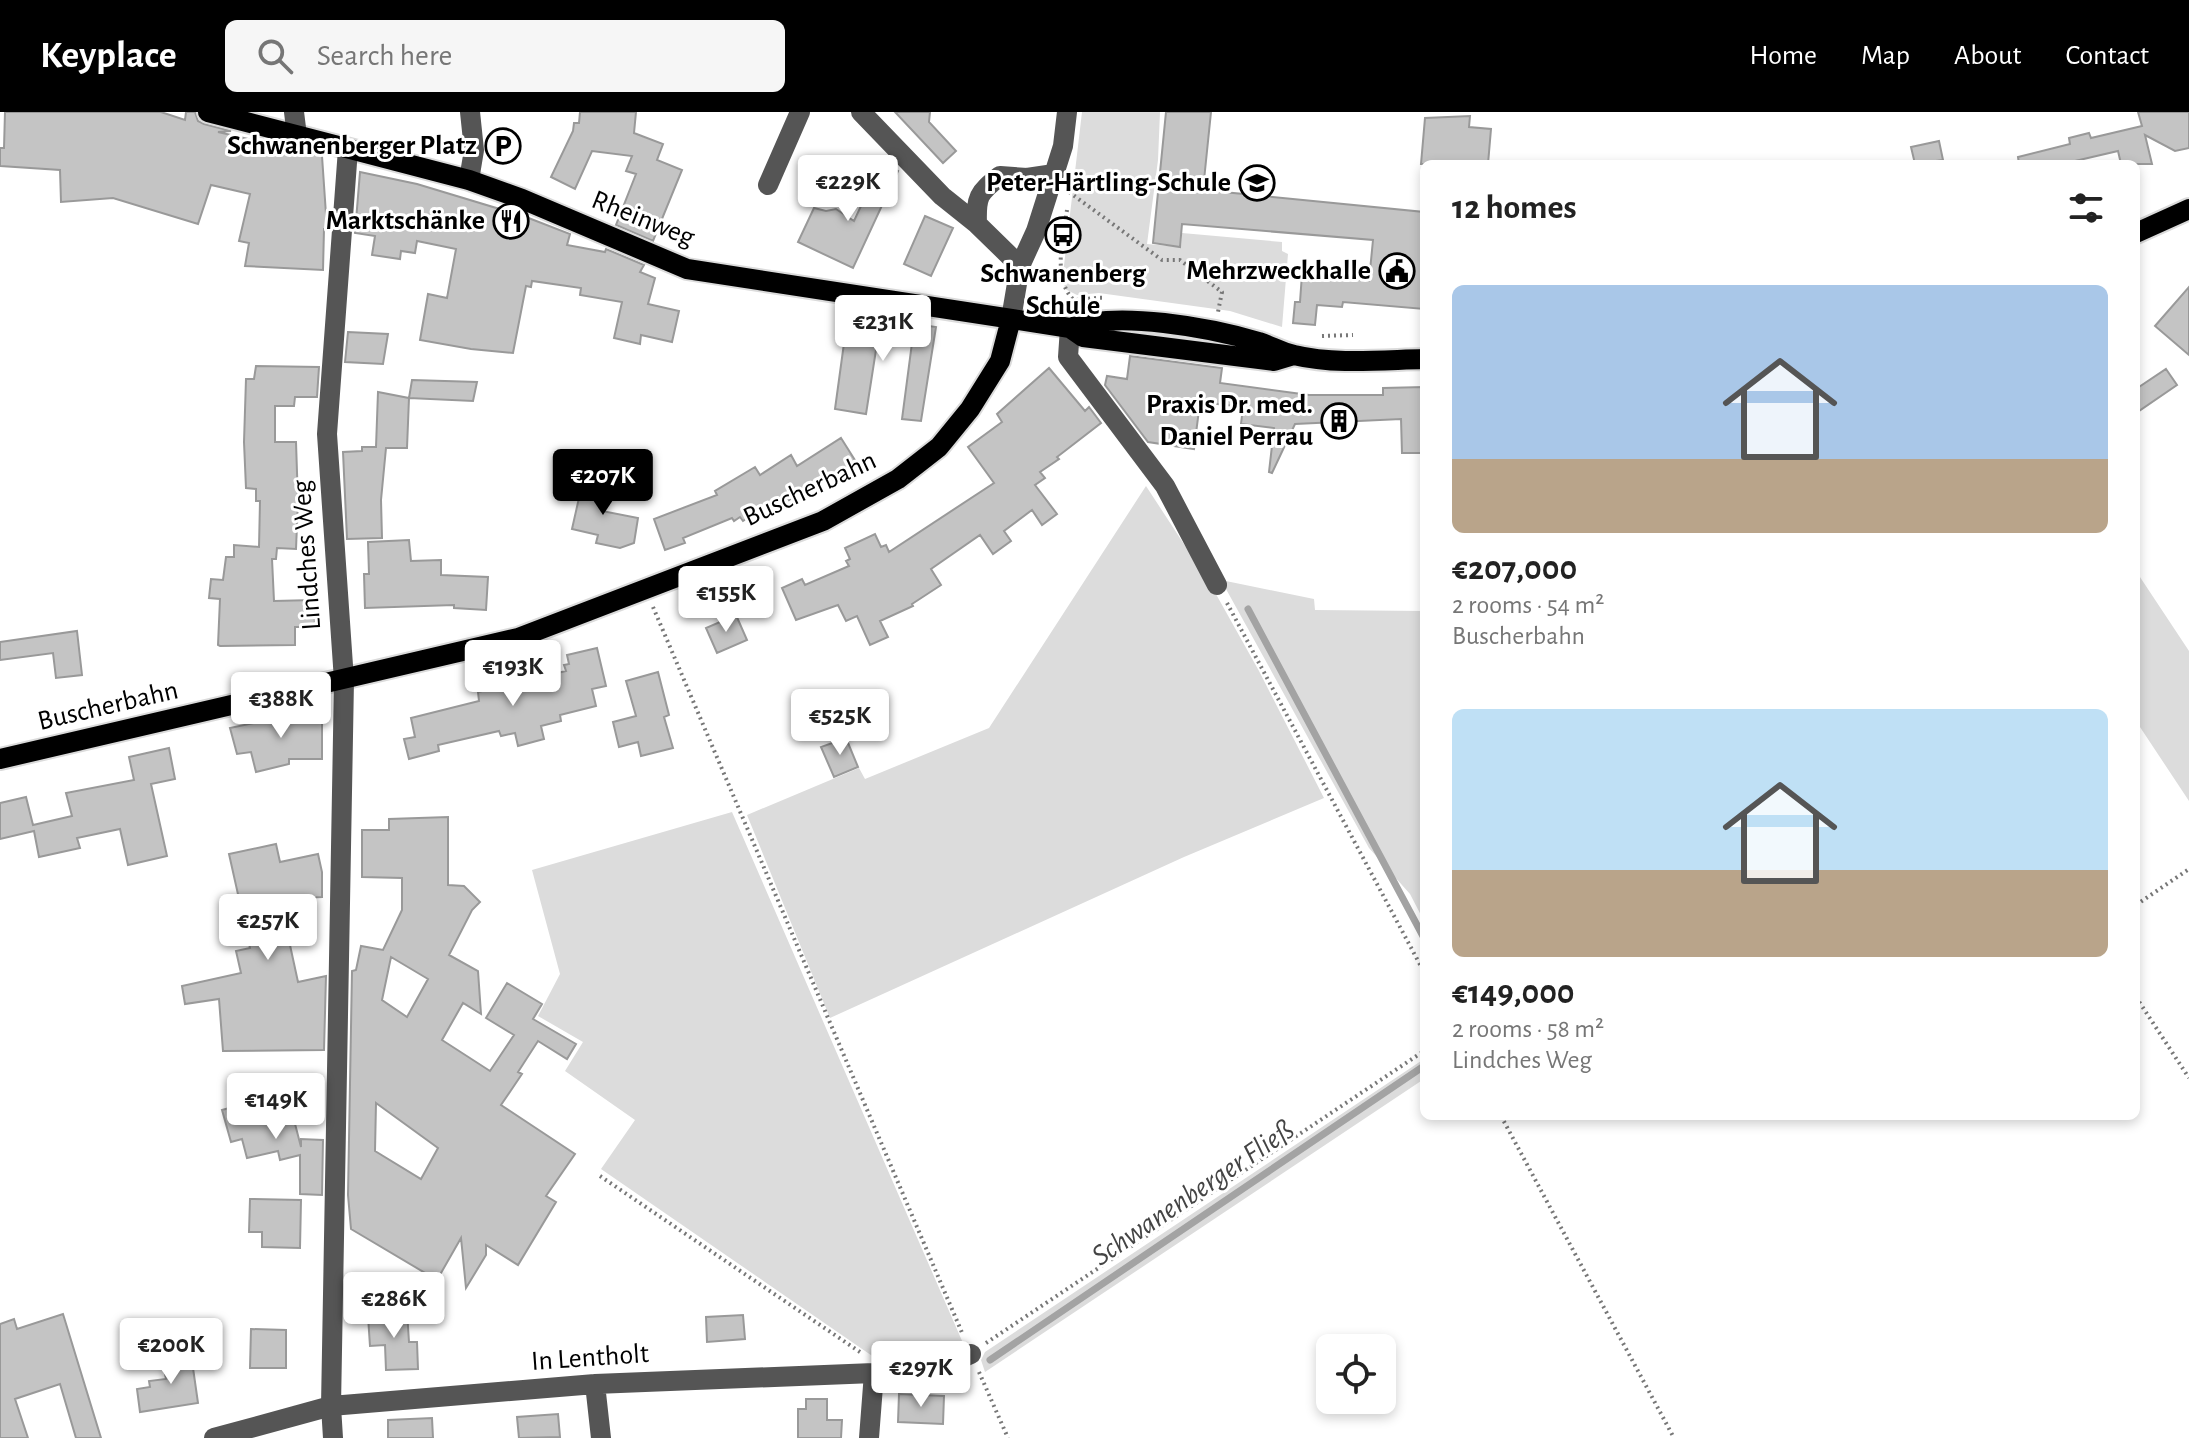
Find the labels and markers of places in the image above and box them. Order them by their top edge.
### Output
parking icon: Schwanenberger Platz [484,127,522,165]
place label: Schwanenberger Platz [227,132,477,160]
pin: €229K [792,155,904,223]
school or university icon: Peter-Härtling-Schule [1238,164,1276,202]
place label: Peter-Härtling-Schule [986,169,1231,197]
restaurant icon: Marktschänke [492,202,530,240]
place label: Marktschänke [326,207,485,235]
bus stop icon: Schwanenberg Schule [1044,216,1082,254]
public building icon: Mehrzweckhalle [1378,252,1416,290]
place label: Mehrzweckhalle [1186,257,1371,285]
place label: Schwanenberg Schule [980,260,1147,320]
pin: €231K [827,295,939,363]
place label: Praxis Dr. med. Daniel Perrau [1146,391,1313,451]
building icon: Praxis Dr. med. Daniel Perrau [1320,402,1358,440]
pin: €207K [547,449,659,517]
pin: €155K [670,566,782,634]
pin: €193K [457,640,569,708]
pin: €388K [225,672,337,740]
pin: €525K [784,689,896,757]
pin: €257K [212,894,324,962]
pin: €149K [220,1073,332,1141]
pin: €286K [338,1272,450,1340]
pin: €200K [115,1318,227,1386]
pin: €297K [865,1341,977,1409]

